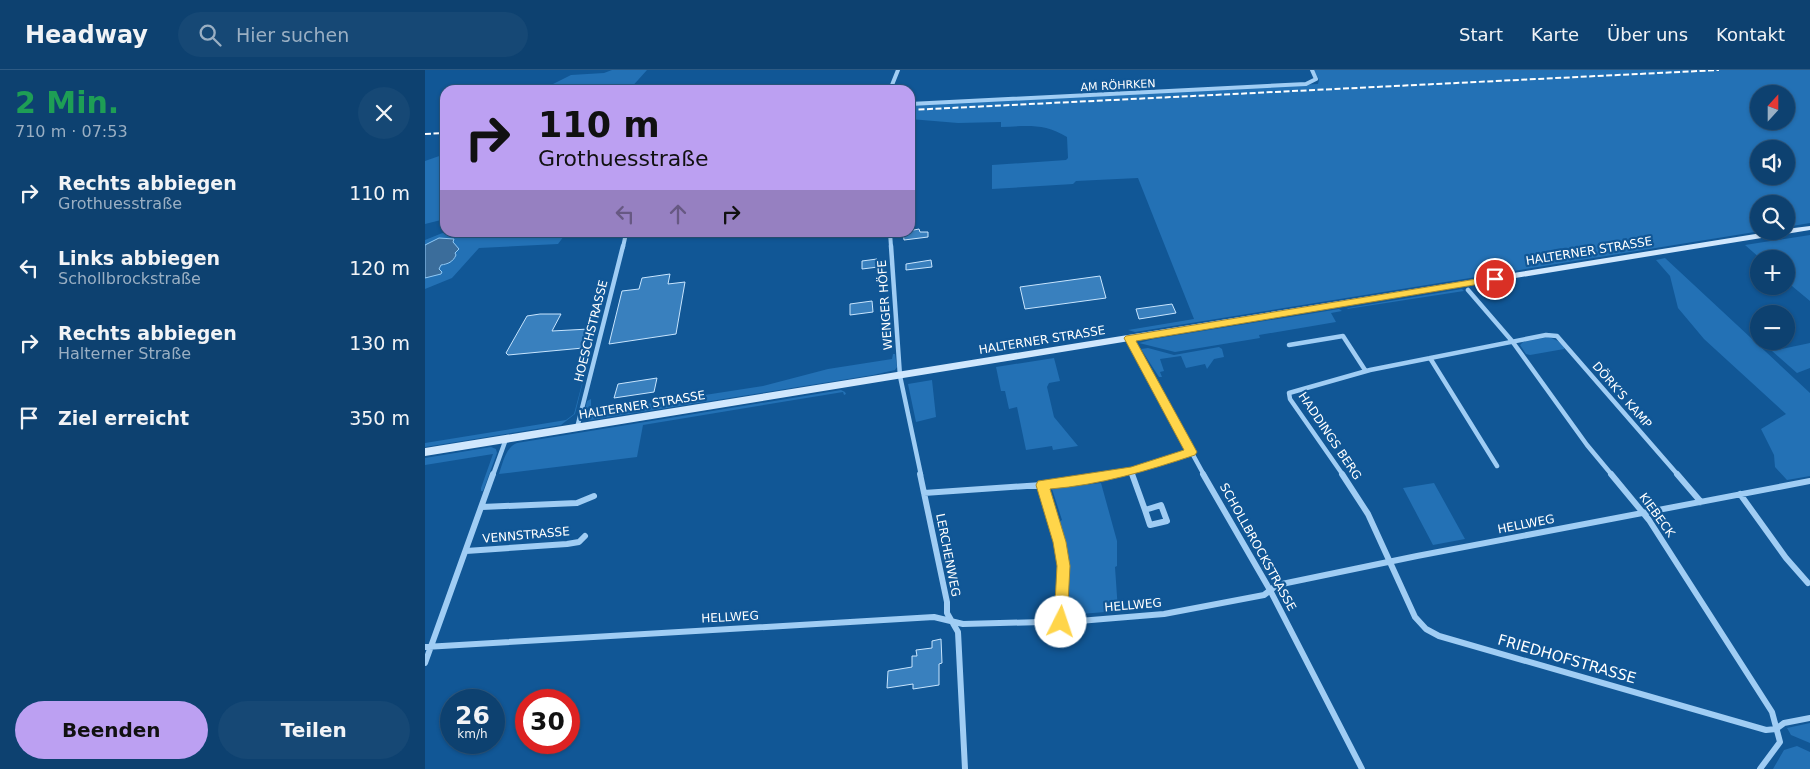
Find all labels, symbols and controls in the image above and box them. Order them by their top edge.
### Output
search box [178,12,528,57]
text: Headway [25,21,148,49]
icon: search [196,21,224,49]
text: Hier suchen [236,24,349,46]
text: Start [1459,24,1503,45]
text: Karte [1531,24,1579,45]
text: Über uns [1607,24,1688,45]
text: Kontakt [1716,24,1785,45]
street label: AM RÖHRKEN [1080,77,1156,94]
text: 2 Min. [15,85,119,120]
north arrow [1750,85,1795,130]
map controls [1750,85,1795,350]
button: close [358,87,410,139]
icon: right [455,105,520,170]
text: 110 m [538,105,660,145]
text: 710 m · 07:53 [15,122,128,141]
button: sound [1750,140,1795,185]
text: Grothuesstraße [538,146,709,171]
text: Rechts abbiegen [58,172,237,194]
icon: right [15,179,43,207]
text: 110 m [349,182,410,204]
text: Grothuesstraße [58,194,182,213]
button: search [1750,195,1795,240]
icon: left [611,200,639,228]
icon: ahead [664,200,692,228]
icon: right [717,200,745,228]
street label: HALTERNER STRASSE [1525,234,1653,268]
text: Links abbiegen [58,247,220,269]
button: + [1750,250,1795,295]
icon: left [15,254,43,282]
text: 120 m [349,257,410,279]
pin [1474,258,1516,300]
street label: WENGER HÖFE [873,259,895,351]
icon: arrive [1481,265,1509,293]
text: Schollbrockstraße [58,269,201,288]
street label: HOESCHSTRASSE [572,278,610,384]
button: − [1750,305,1795,350]
text: Rechts abbiegen [58,322,237,344]
street label: HALTERNER STRASSE [978,323,1106,357]
icon: right [15,329,43,357]
text: 130 m [349,332,410,354]
text: Halterner Straße [58,344,191,363]
street label: DÖRK'S KAMP [1589,358,1656,431]
street label: HALTERNER STRASSE [578,388,706,422]
street label: HADDINGS BERG [1296,390,1364,482]
icon: arrive [15,404,43,432]
text: Ziel erreicht [58,407,189,429]
text: 350 m [349,407,410,429]
street label: SCHOLLBROCKSTRASSE [1217,481,1299,613]
street label: KIEBECK [1636,490,1678,541]
street label: LERCHENWEG [933,512,963,598]
street label: HELLWEG [1496,512,1556,536]
street label: VENNSTRASSE [482,524,570,546]
position arrow [1034,595,1086,647]
street label: HELLWEG [1104,596,1162,614]
street label: HELLWEG [701,609,759,625]
street label: FRIEDHOFSTRASSE [1496,631,1638,687]
speed limit sign: 30 [515,689,580,754]
button: Beenden [15,701,208,759]
button: Teilen [218,701,410,759]
text: 26 [455,701,490,730]
text: km/h [457,727,488,741]

